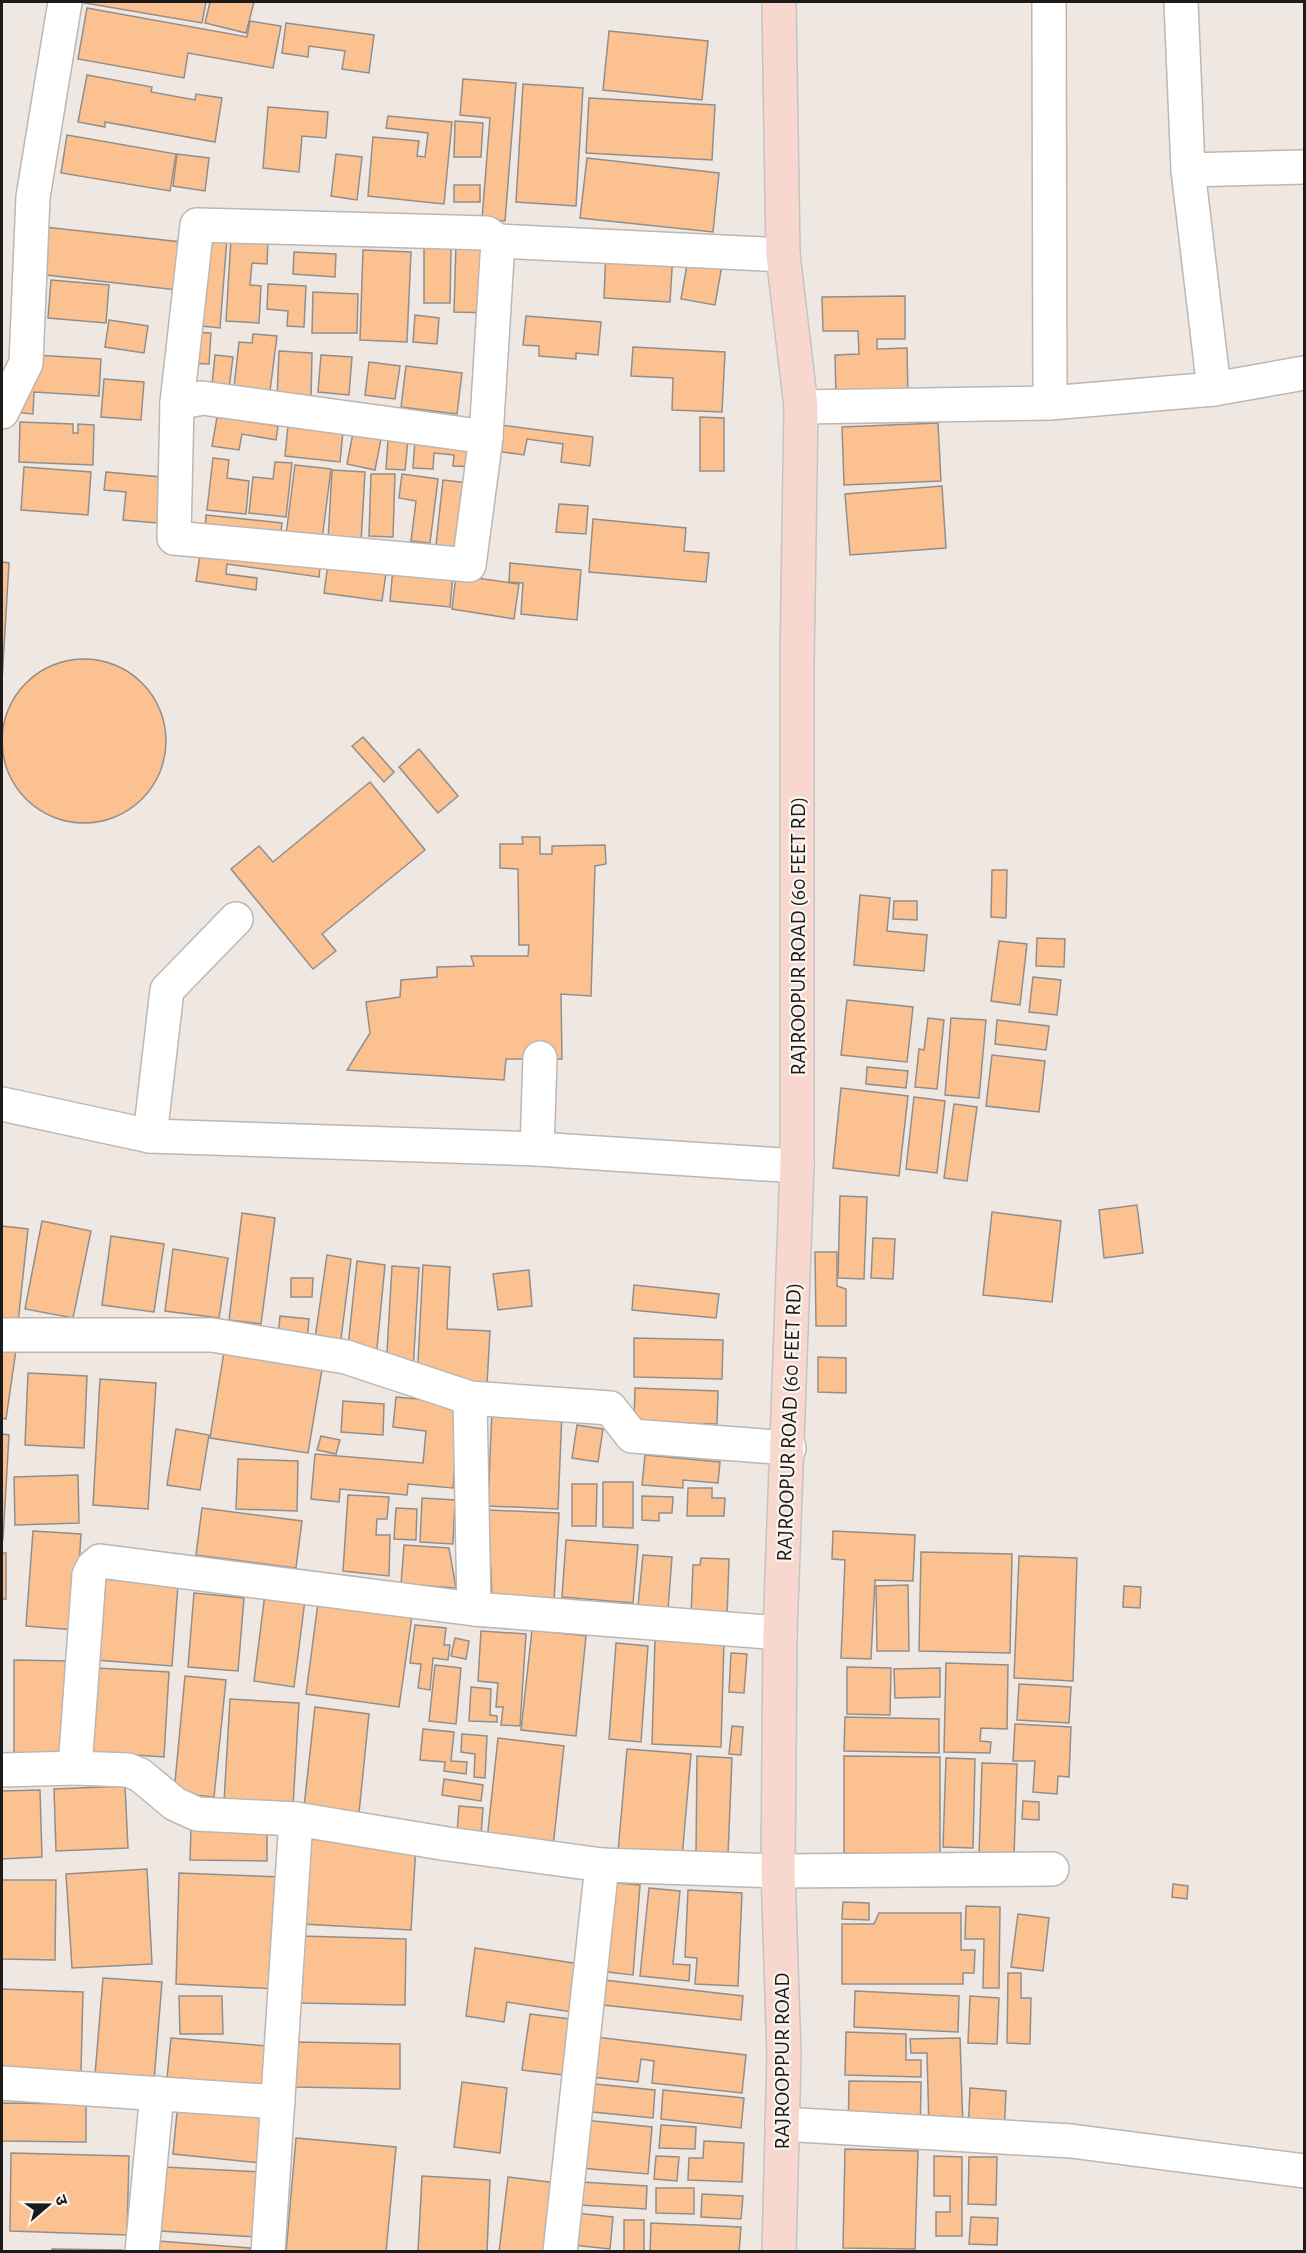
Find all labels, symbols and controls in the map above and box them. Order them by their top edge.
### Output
street label: RAJROOPUR ROAD (60 FEET RD) [787,796,809,1076]
street label: RAJROOPUR ROAD (60 FEET RD) [773,1282,805,1562]
street label: RAJROOPPUR ROAD [771,1973,793,2149]
north arrow [18,2175,78,2235]
text: उ [52,2193,70,2208]

